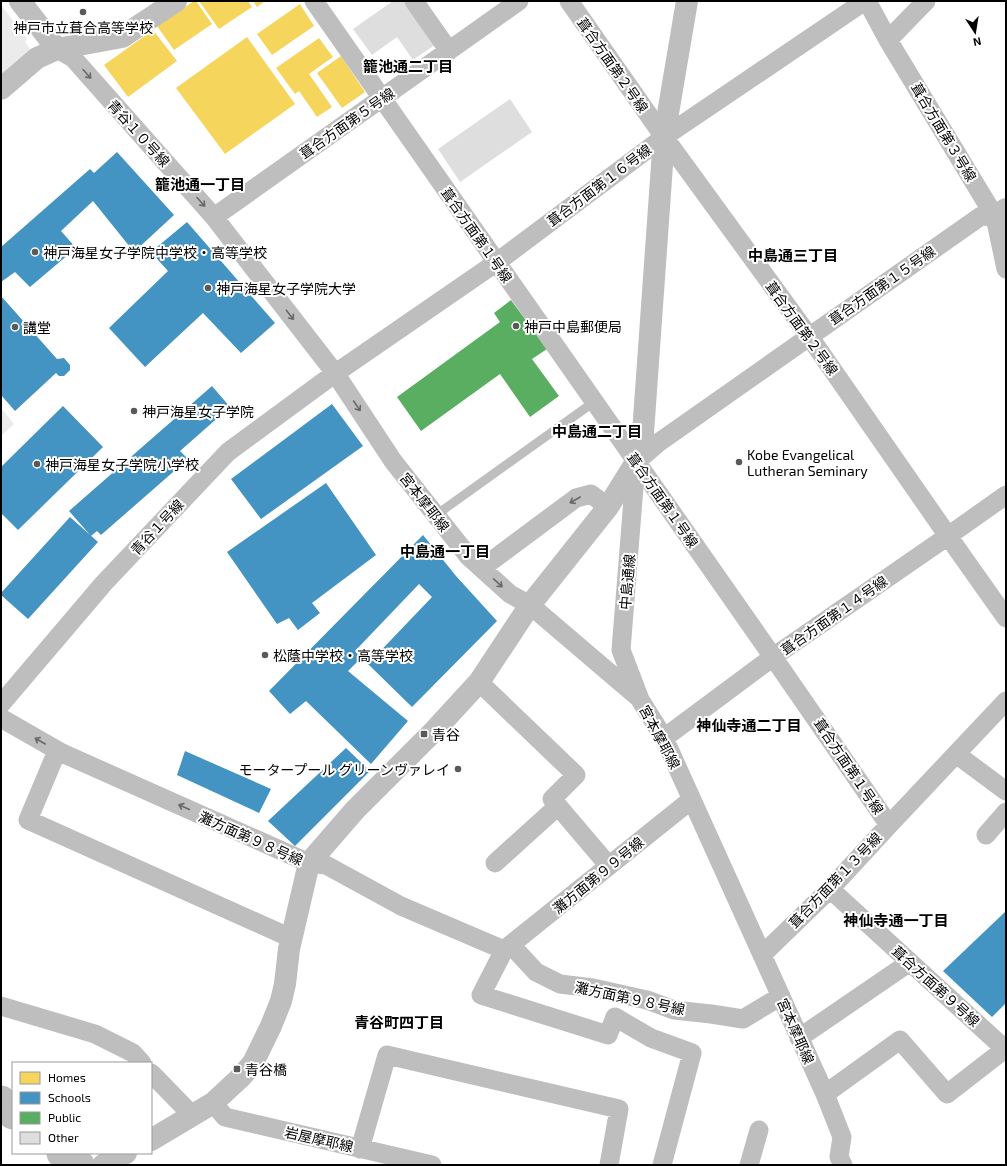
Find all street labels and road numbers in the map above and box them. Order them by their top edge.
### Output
street label: 葺合方面第２号線 [574,14,652,116]
street label: 葺合方面第３号線 [908,80,980,184]
street label: 葺合方面第５号線 [296,84,398,162]
street label: 青谷１０号線 [105,96,173,170]
street label: 葺合方面第１６号線 [544,140,654,230]
street label: 葺合方面第１号線 [438,184,516,286]
street label: 葺合方面第１５号線 [826,242,938,328]
street label: 葺合方面第２号線 [762,278,842,378]
street label: 葺合方面第１号線 [624,449,702,551]
street label: 宮本摩耶線 [397,469,453,535]
street label: 青谷１号線 [127,496,187,558]
street label: 中島通線 [616,553,638,611]
street label: 葺合方面第１４号線 [778,572,890,658]
street label: 宮本摩耶線 [636,702,684,772]
street label: 葺合方面第１号線 [811,715,887,817]
street label: 灘方面第９８号線 [196,807,306,869]
street label: 葺合方面第１３号線 [785,829,885,931]
street label: 灘方面第９９号線 [549,833,647,917]
street label: 葺合方面第９号線 [889,942,983,1030]
street label: 灘方面第９８号線 [573,978,687,1018]
street label: 宮本摩耶線 [774,996,818,1066]
street label: 岩屋摩耶線 [283,1123,355,1155]

